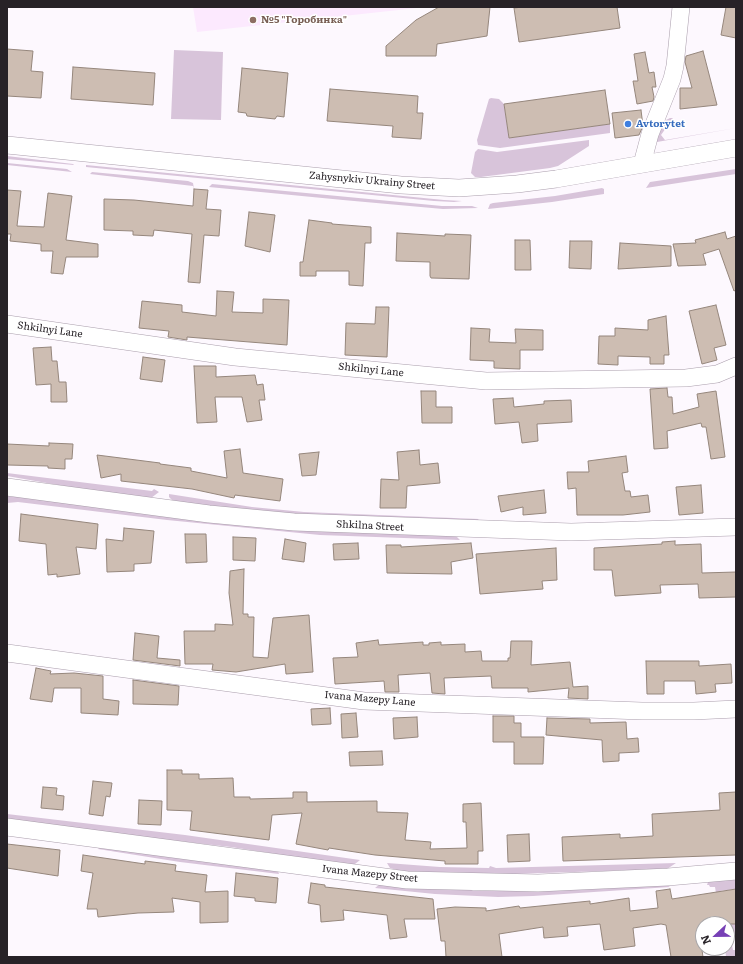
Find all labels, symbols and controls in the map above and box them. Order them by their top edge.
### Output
place label: №5 "Горобинка" [261,14,347,26]
marker: №5 "Горобинка" [248,15,258,25]
place label: Avtorytet [636,118,685,130]
marker: Avtorytet [623,119,633,129]
street label: Zahysnykiv Ukrainy Street [308,170,436,192]
street label: Shkilnyi Lane [17,319,83,341]
street label: Shkilnyi Lane [338,361,404,379]
street label: Shkilna Street [336,518,404,534]
street label: Ivana Mazepy Lane [324,689,416,709]
street label: Ivana Mazepy Street [321,863,419,885]
north arrow [695,916,735,956]
text: N [696,933,714,947]

